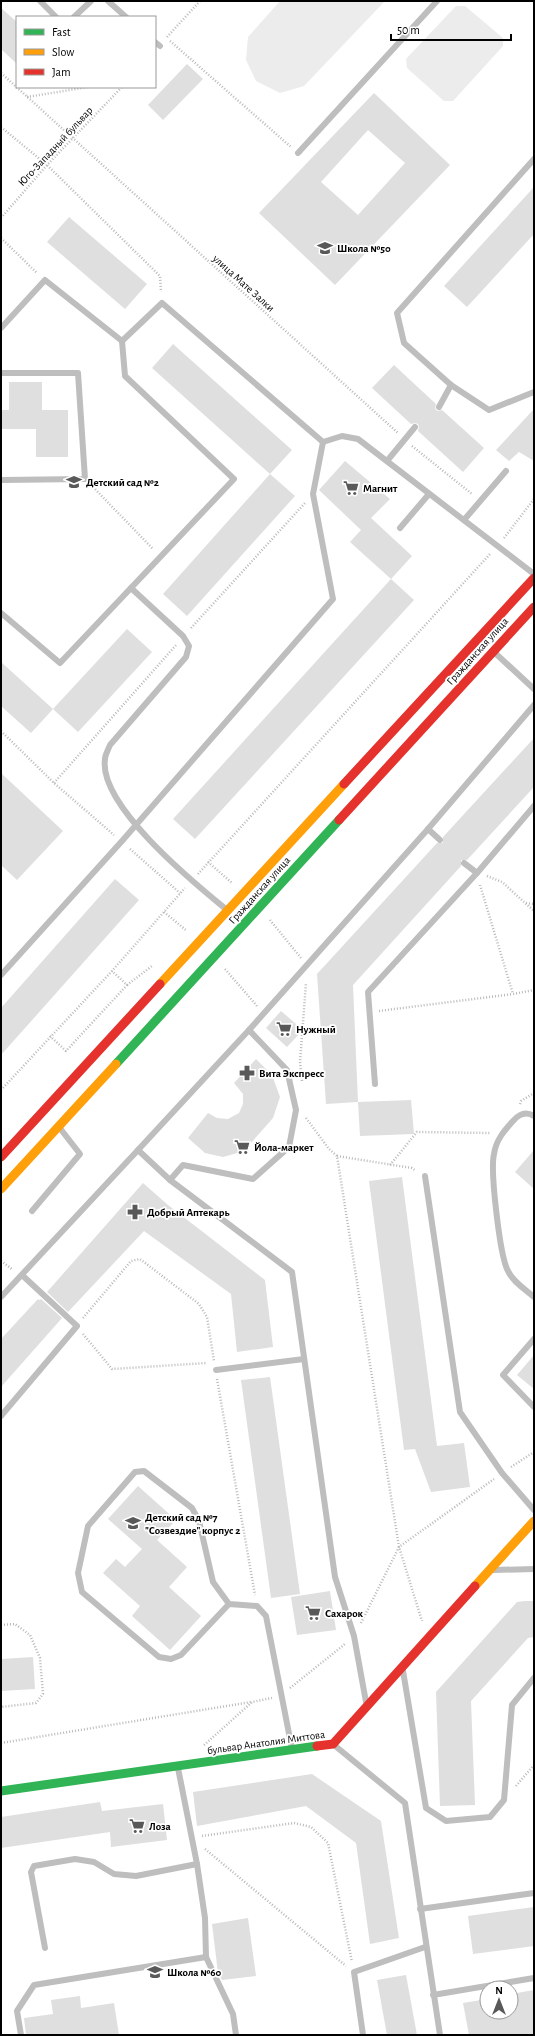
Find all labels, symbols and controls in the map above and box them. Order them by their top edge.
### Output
legend [16,16,156,88]
scale bar [391,16,511,42]
text: 50 m [397,24,420,36]
text: Fast [52,26,71,38]
text: Slow [52,46,74,58]
text: Jam [52,66,71,78]
street label: Юго-Западный бульвар [16,104,95,188]
school or university icon: Школа №50 [316,239,334,257]
place label: Школа №50 [337,243,391,254]
street label: улица Мате Залки [210,252,277,314]
school or university icon: Детский сад №2 [65,473,83,491]
place label: Детский сад №2 [86,477,159,488]
supermarket icon: Магнит [342,479,360,497]
place label: Магнит [363,483,398,494]
street label: Гражданская улица [444,616,510,687]
street label: Гражданская улица [226,855,292,926]
supermarket icon: Нужный [275,1020,293,1038]
place label: Нужный [296,1024,336,1035]
pharmacy icon: Вита Экспресс [238,1064,256,1082]
place label: Вита Экспресс [259,1068,325,1079]
supermarket icon: Йола-маркет [233,1138,251,1156]
place label: Йола-маркет [254,1142,314,1153]
pharmacy icon: Добрый Аптекарь [126,1203,144,1221]
place label: Добрый Аптекарь [147,1207,230,1218]
place label: Детский сад №7 "Созвездие" корпус 2 [145,1512,240,1536]
school or university icon: Детский сад №7 "Созвездие" корпус 2 [124,1514,142,1532]
supermarket icon: Сахарок [304,1604,322,1622]
place label: Сахарок [325,1608,364,1619]
street label: бульвар Анатолия Миттова [206,1729,326,1756]
supermarket icon: Лоза [128,1817,146,1835]
place label: Лоза [149,1821,171,1832]
school or university icon: Школа №60 [146,1963,164,1981]
place label: Школа №60 [167,1967,222,1978]
north arrow [479,1980,519,2020]
text: N [495,1985,503,1996]

